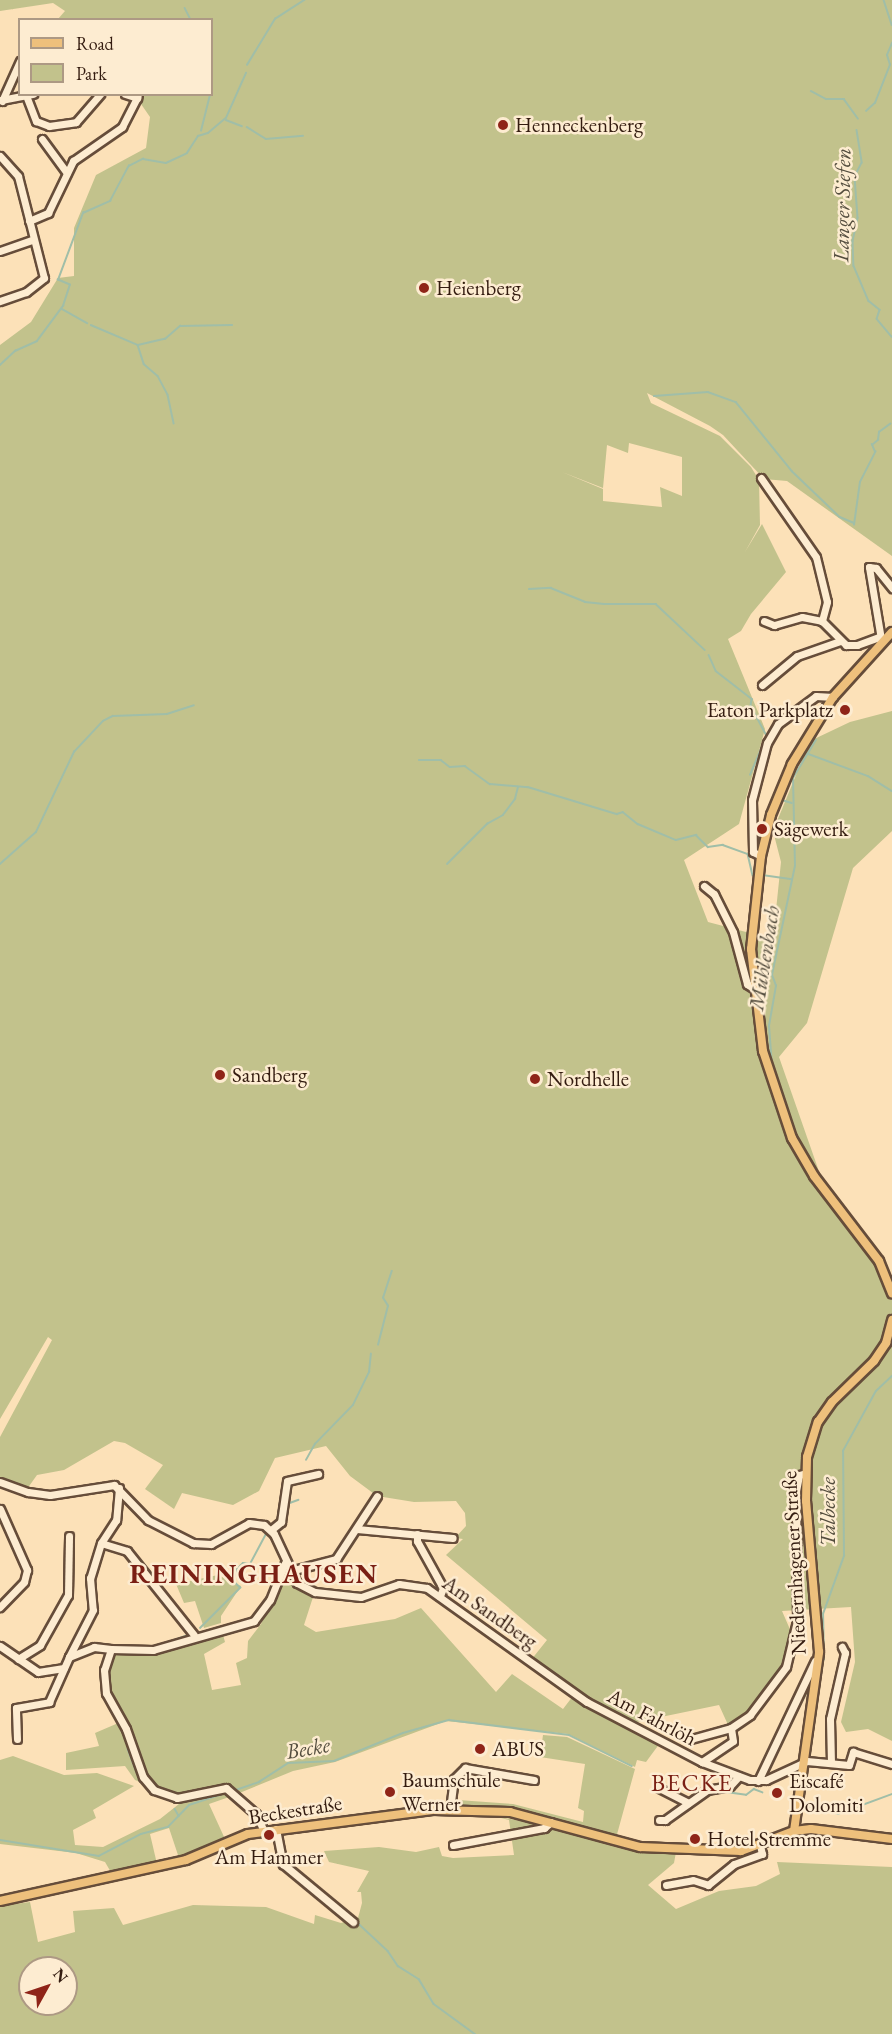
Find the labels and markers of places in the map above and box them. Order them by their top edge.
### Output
place label: Henneckenberg [515,112,643,138]
marker: Henneckenberg [496,118,510,132]
place label: Heienberg [436,275,521,301]
marker: Heienberg [417,281,431,295]
place label: Eaton Parkplatz [707,697,833,723]
marker: Eaton Parkplatz [838,703,852,717]
place label: Sägewerk [774,816,848,842]
marker: Sägewerk [755,822,769,836]
place label: Sandberg [232,1062,307,1088]
place label: Nordhelle [547,1066,629,1092]
marker: Sandberg [213,1068,227,1082]
marker: Nordhelle [528,1072,542,1086]
place label: ABUS [492,1736,544,1762]
marker: ABUS [473,1742,487,1756]
place label: Baumschule Werner [402,1767,501,1817]
place label: Eiscafé Dolomiti [789,1768,864,1818]
marker: Baumschule Werner [383,1785,397,1799]
marker: Eiscafé Dolomiti [770,1786,784,1800]
place label: Hotel Stremme [707,1826,831,1852]
marker: Am Hammer [262,1828,276,1842]
marker: Hotel Stremme [688,1832,702,1846]
place label: Am Hammer [215,1844,323,1870]

